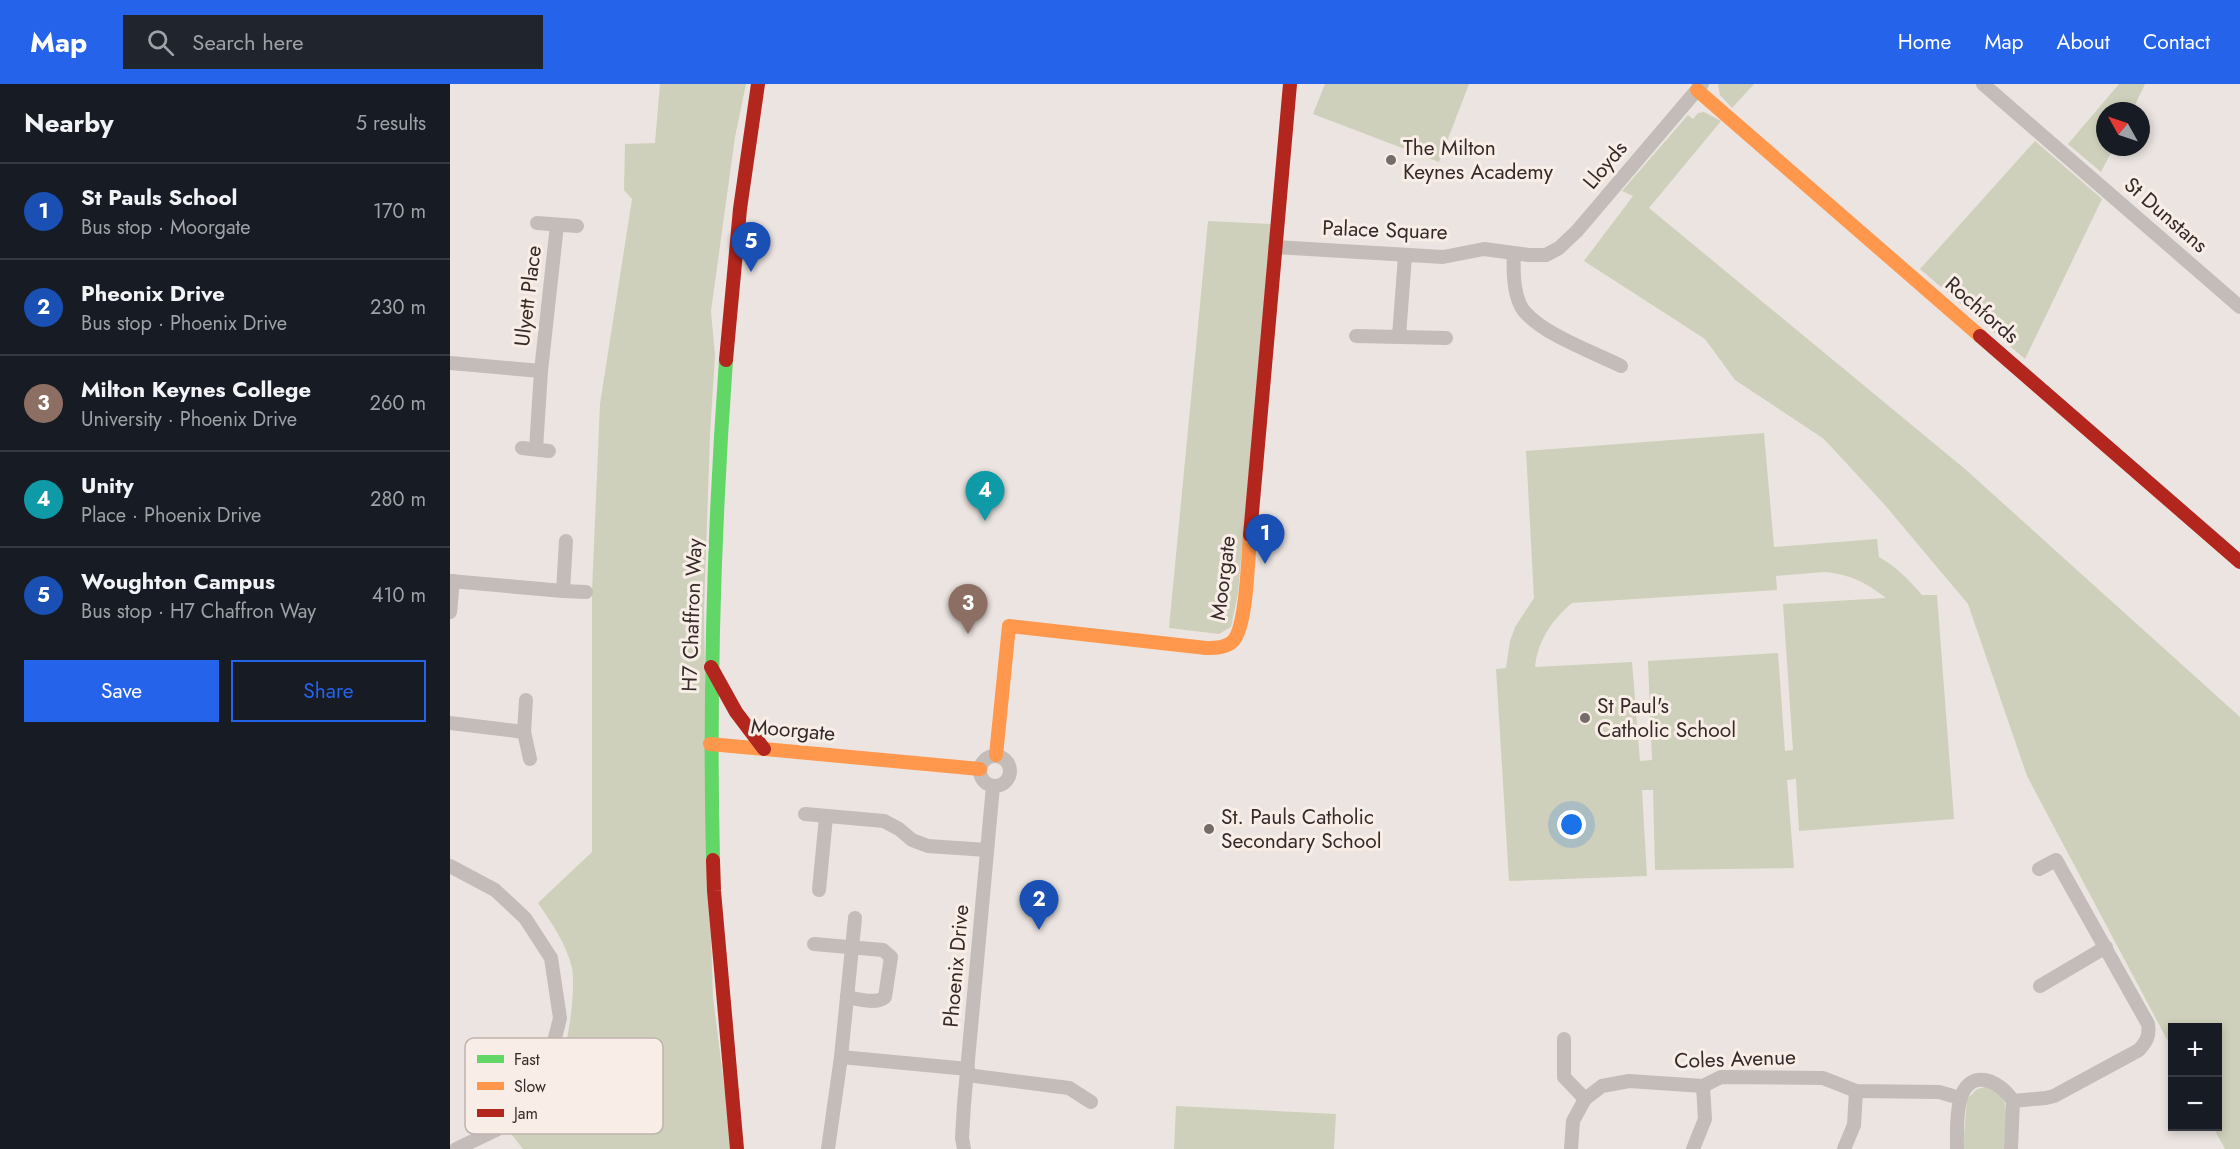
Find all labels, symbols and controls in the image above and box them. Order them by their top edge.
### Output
search box [123,15,543,69]
text: Map [30,22,87,63]
icon: search [144,26,177,59]
text: Search here [192,26,304,58]
text: Home [1898,27,1951,57]
text: Map [1984,27,2024,57]
text: About [2057,27,2110,57]
text: Contact [2143,27,2210,57]
north arrow [2096,102,2150,156]
text: Nearby [24,104,113,142]
text: 5 results [356,109,426,138]
place label: The Milton Keynes Academy [1403,133,1554,187]
street label: Lloyds [1576,134,1634,196]
marker: The Milton Keynes Academy [1384,153,1398,167]
street label: St Dunstans [2118,170,2214,260]
text: St Pauls School [81,181,238,213]
text: 1 [38,197,49,226]
text: 170 m [373,197,426,226]
text: Bus stop · Moorgate [81,213,251,242]
street label: Palace Square [1322,213,1448,247]
pin: 5 [732,222,770,272]
street label: Ulyett Place [507,244,549,348]
street label: Rochfords [1938,269,2026,351]
text: Pheonix Drive [81,277,225,309]
text: 2 [37,293,50,322]
text: 230 m [370,293,426,322]
text: Bus stop · Phoenix Drive [81,309,287,338]
text: Milton Keynes College [81,373,311,405]
text: 3 [37,389,50,418]
text: 260 m [370,389,426,418]
text: University · Phoenix Drive [81,405,297,434]
text: Unity [81,469,134,501]
pin: 4 [966,472,1004,521]
text: 4 [37,485,50,514]
text: 280 m [370,485,426,514]
text: Place · Phoenix Drive [81,501,261,530]
pin: 1 [1246,514,1284,564]
street label: Moorgate [1203,534,1243,622]
street label: H7 Chaffron Way [674,537,710,692]
text: Woughton Campus [81,565,275,597]
text: 5 [37,581,50,610]
text: 410 m [372,581,426,610]
pin: 3 [948,584,988,634]
text: Bus stop · H7 Chaffron Way [81,597,316,626]
button: Save [24,660,219,722]
button: Share [231,660,426,722]
place label: St Paul's Catholic School [1597,691,1736,745]
street label: Moorgate [749,711,837,749]
marker: St Paul's Catholic School [1578,711,1592,725]
place label: St. Pauls Catholic Secondary School [1221,802,1382,856]
your location [1557,810,1586,839]
marker: St. Pauls Catholic Secondary School [1202,822,1216,836]
pin: 2 [1020,880,1058,930]
street label: Phoenix Drive [936,903,976,1029]
map controls [2168,1023,2222,1131]
button: + [2168,1023,2222,1077]
legend [465,1038,663,1134]
street label: Coles Avenue [1674,1042,1797,1076]
text: Fast [514,1048,540,1071]
text: Slow [514,1075,546,1098]
button: − [2168,1077,2222,1131]
text: Jam [512,1102,538,1125]

